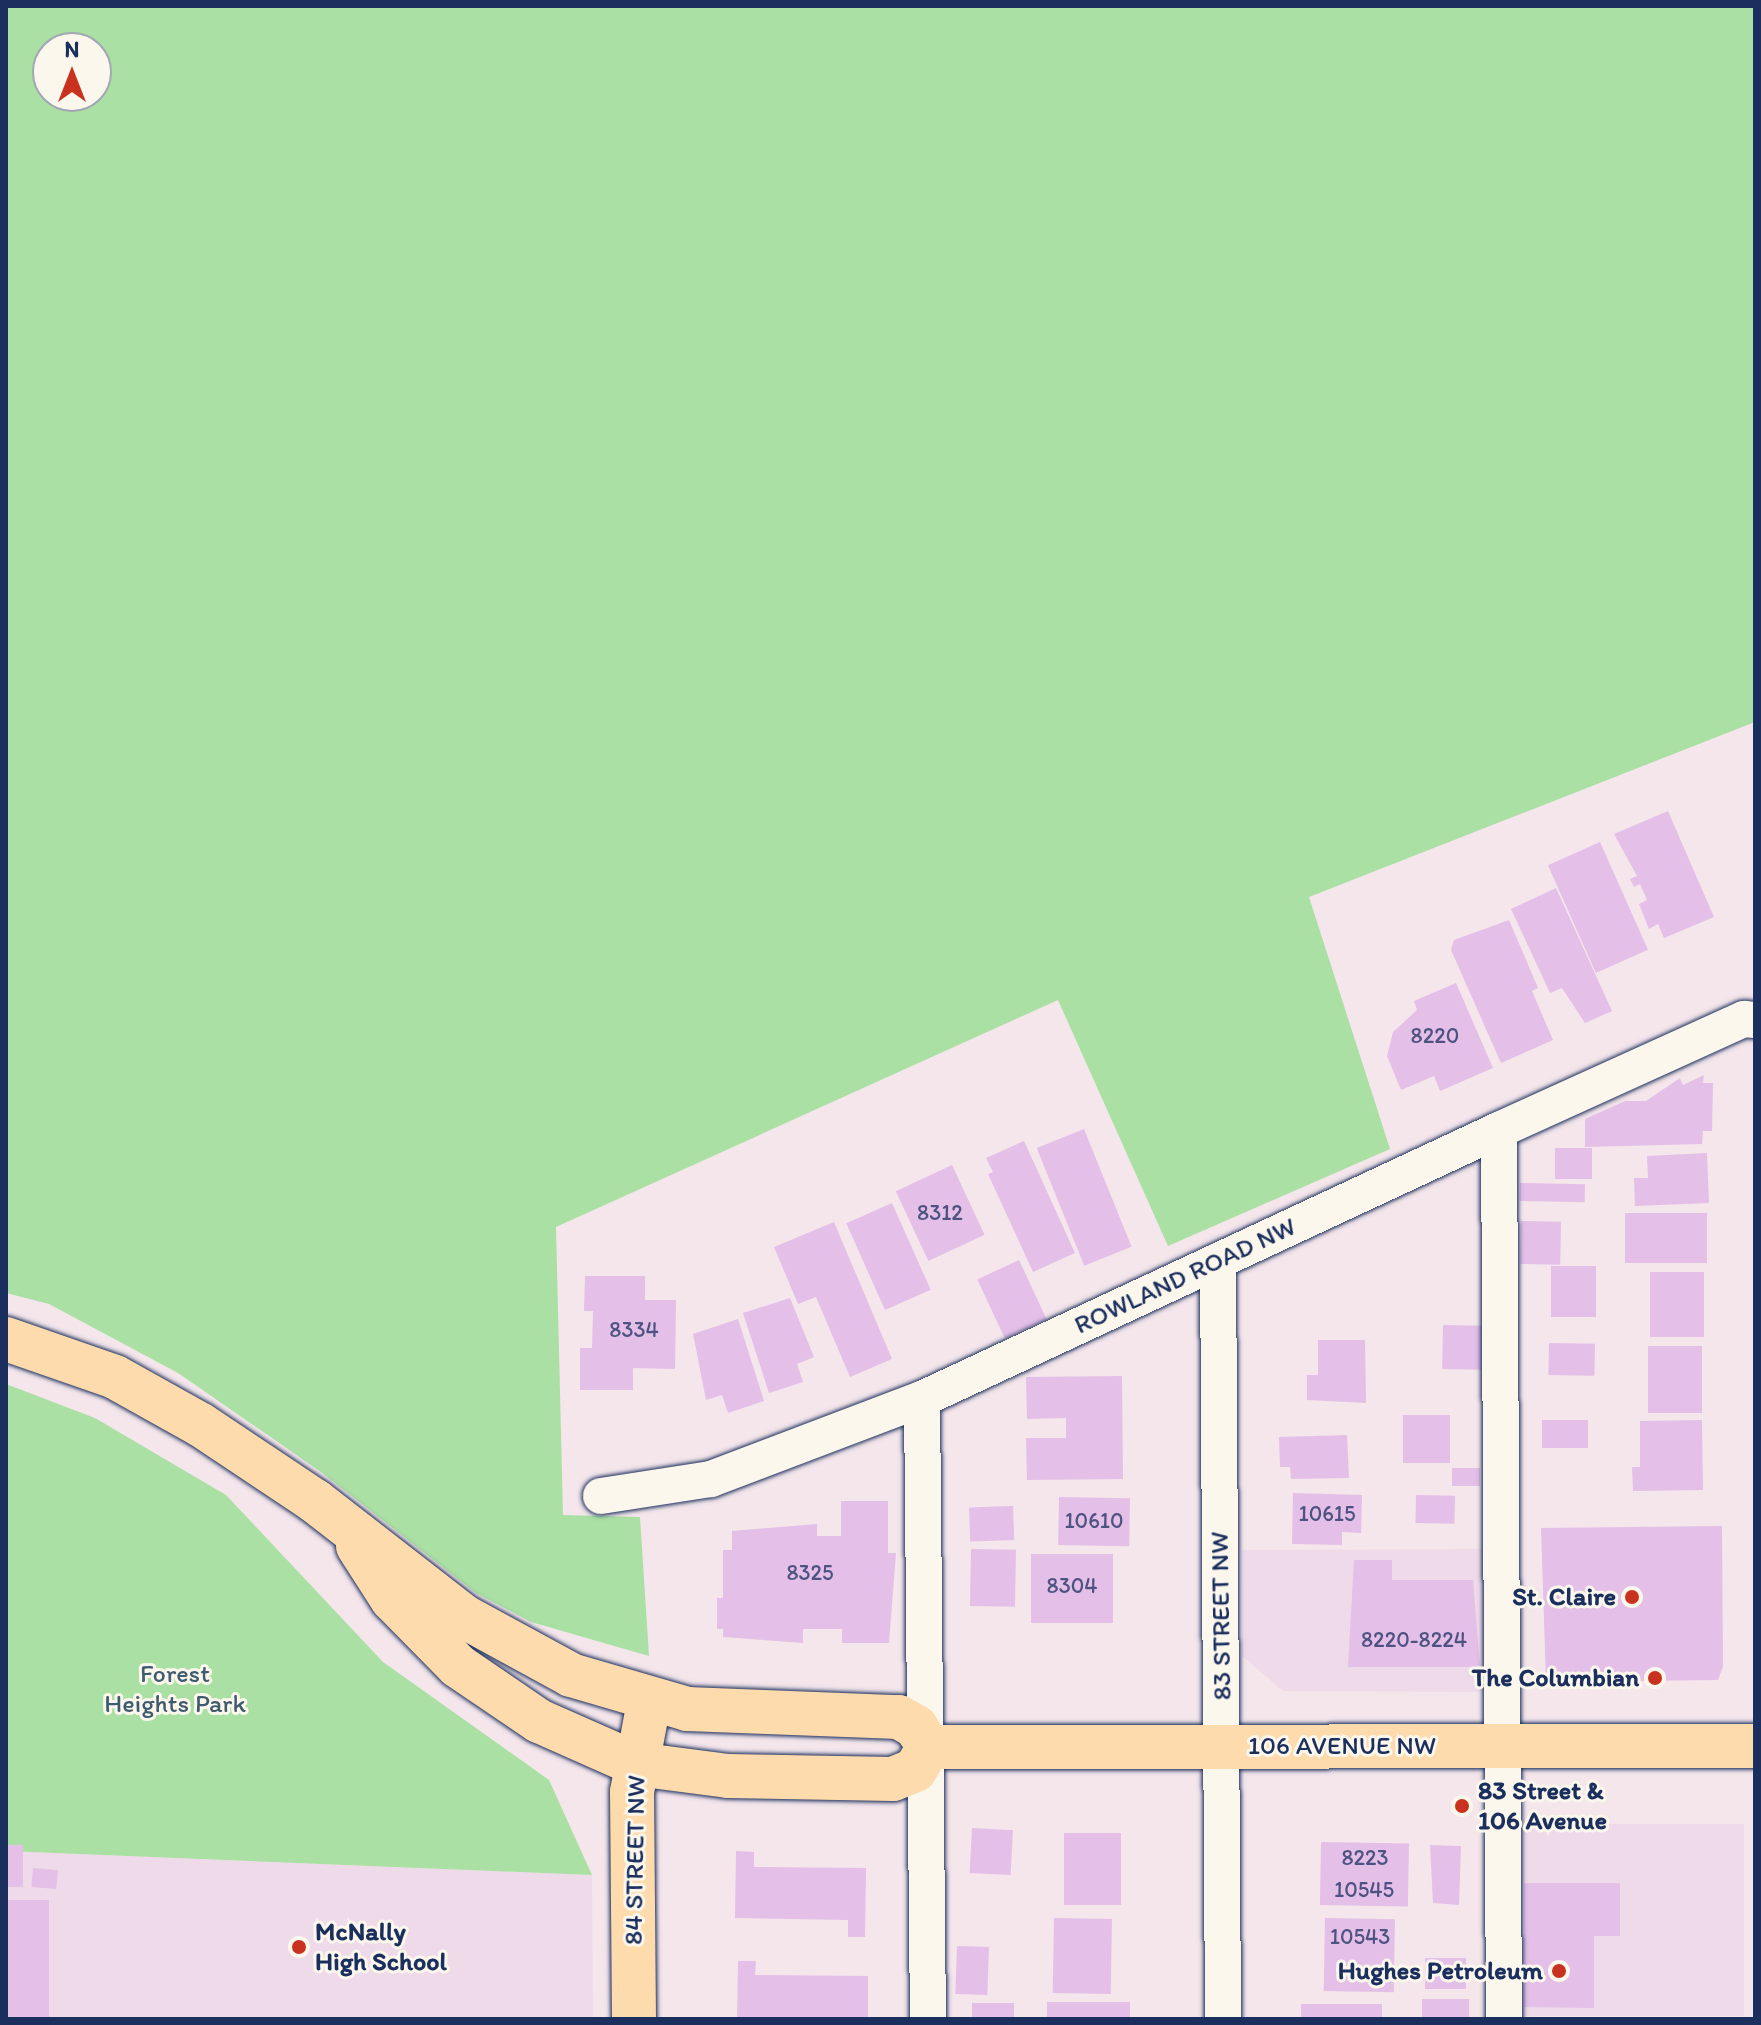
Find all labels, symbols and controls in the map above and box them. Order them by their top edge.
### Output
north arrow [32,32,112,112]
text: N [65,36,79,63]
house number: 8220 [1411,1023,1459,1049]
house number: 8312 [917,1200,963,1226]
street label: ROWLAND ROAD NW [1070,1211,1300,1341]
house number: 8334 [609,1317,659,1343]
house number: 10615 [1298,1501,1356,1527]
house number: 10610 [1064,1508,1124,1534]
street label: 83 STREET NW [1204,1531,1238,1701]
house number: 8325 [786,1560,834,1586]
house number: 8304 [1047,1573,1097,1599]
place label: St. Claire [1513,1581,1616,1613]
marker: St. Claire [1623,1588,1641,1606]
house number: 8220-8224 [1361,1627,1467,1653]
park label: Forest Heights Park [104,1658,246,1720]
place label: The Columbian [1471,1662,1639,1694]
marker: The Columbian [1646,1669,1664,1687]
street label: 106 AVENUE NW [1248,1730,1436,1762]
street label: 84 STREET NW [618,1775,652,1945]
place label: 83 Street & 106 Avenue [1478,1775,1607,1836]
marker: 83 Street & 106 Avenue [1453,1797,1471,1815]
house number: 8223 [1341,1845,1389,1871]
house number: 10545 [1334,1877,1394,1903]
place label: McNally High School [315,1916,446,1978]
house number: 10543 [1330,1924,1390,1950]
marker: McNally High School [290,1938,308,1956]
place label: Hughes Petroleum [1339,1955,1543,1987]
marker: Hughes Petroleum [1550,1962,1568,1980]

